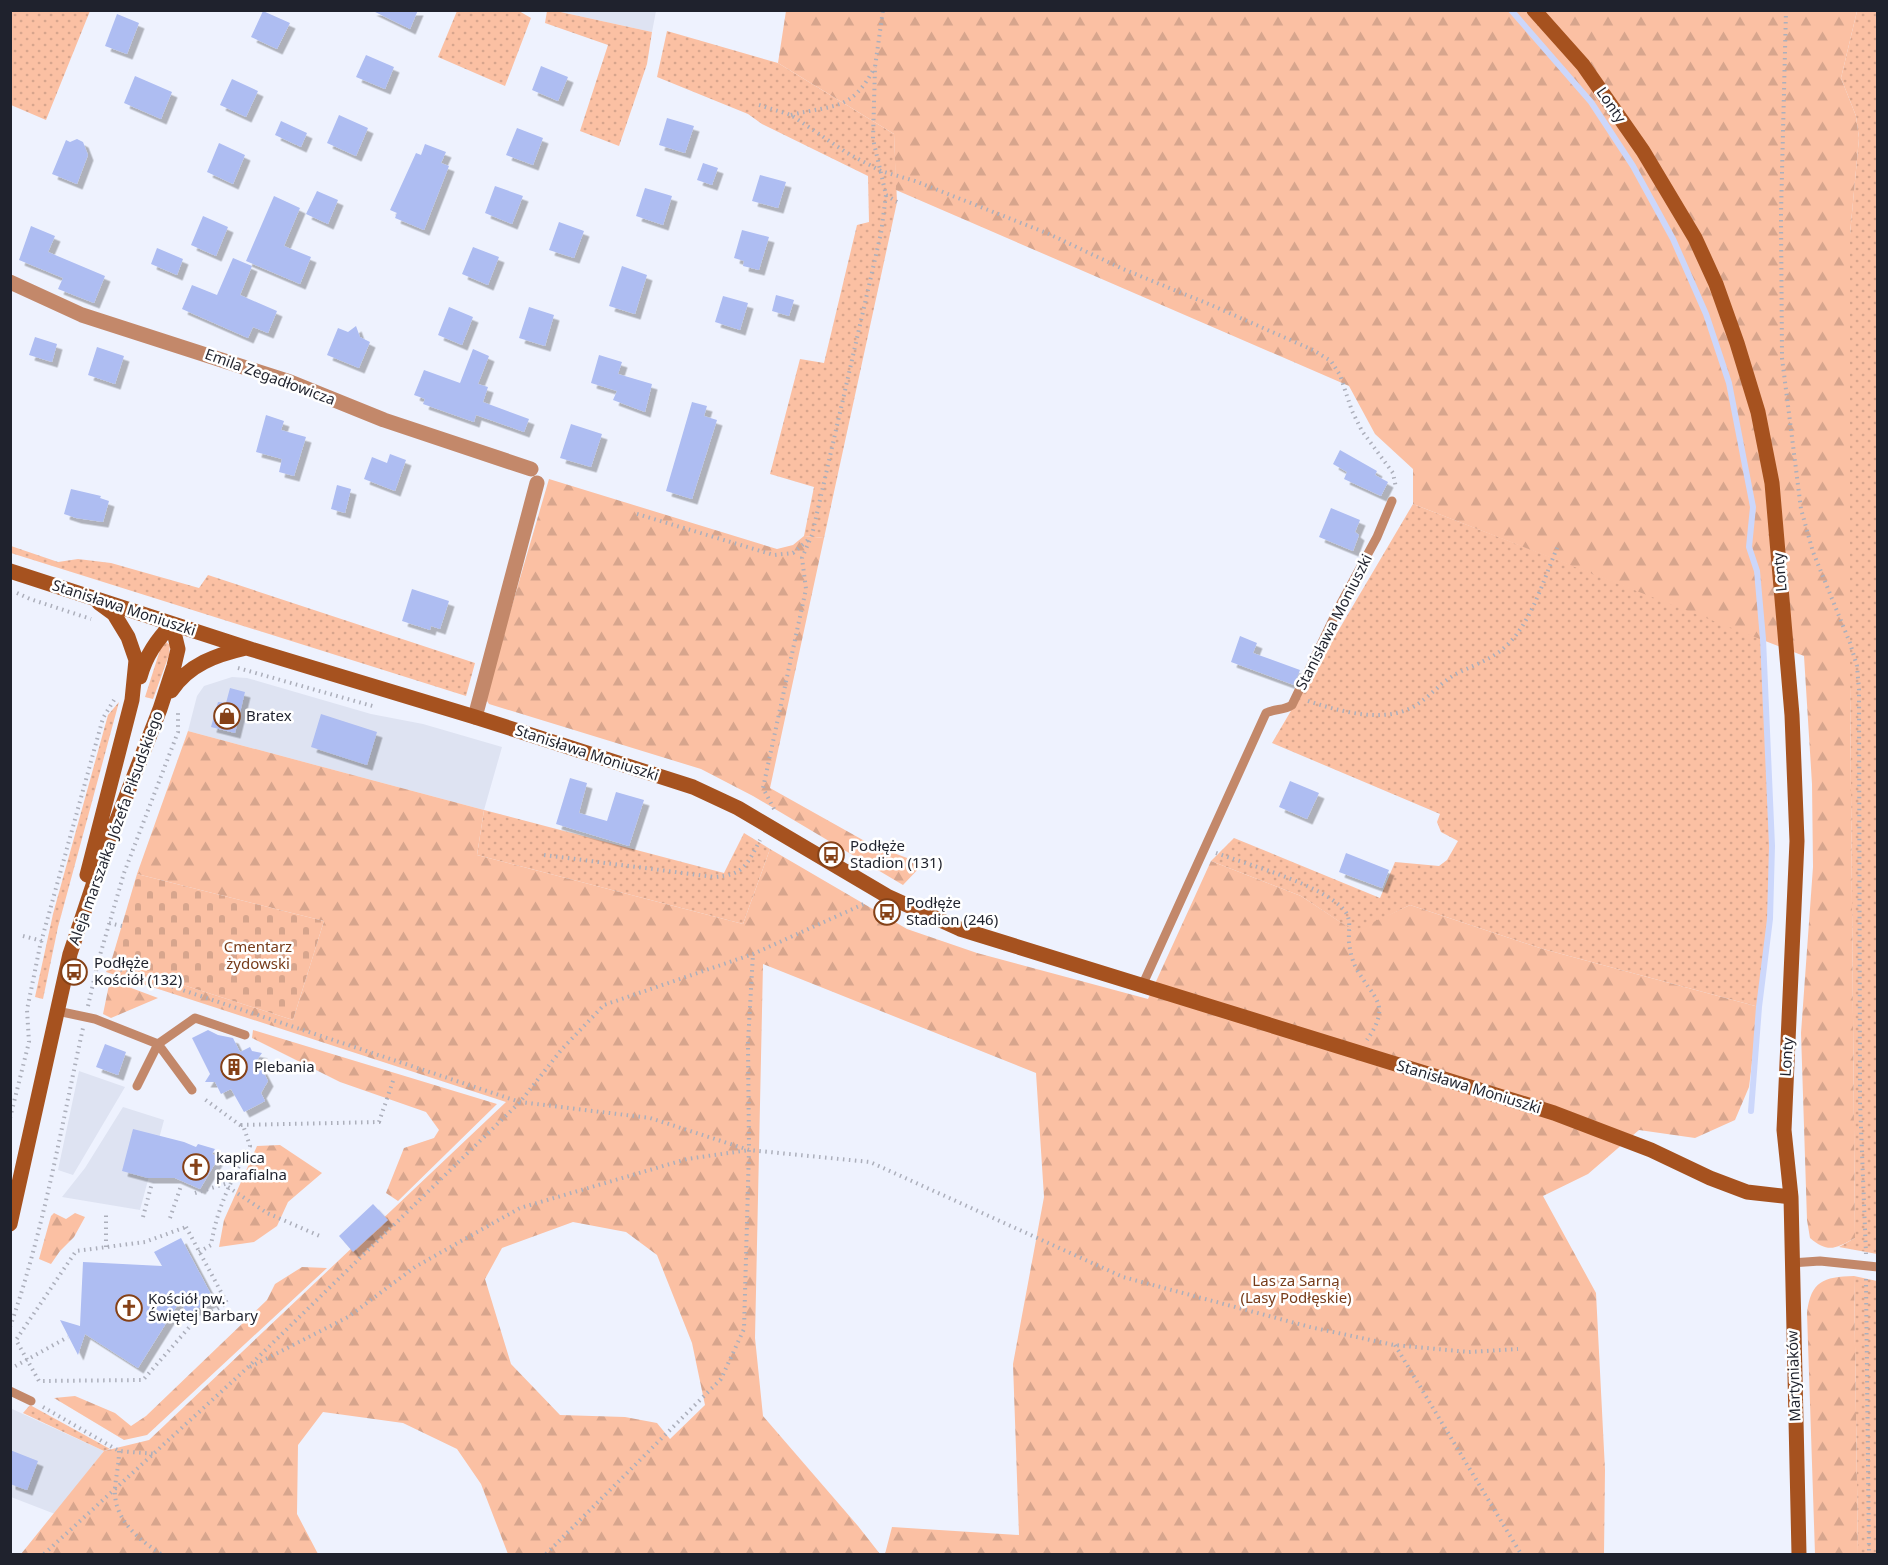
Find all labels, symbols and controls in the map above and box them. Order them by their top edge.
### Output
street label: Lonty [1592,83,1631,127]
street label: Emila Zegadłowicza [202,343,338,409]
street label: Stanisława Moniuszki [1290,550,1376,693]
street label: Lonty [1767,551,1791,593]
street label: Stanisława Moniuszki [50,574,199,640]
shop icon: Bratex [212,701,242,731]
place label: Bratex [246,705,292,725]
street label: Aleja marszałka Józefa Piłsudskiego [63,708,167,948]
street label: Stanisława Moniuszki [513,719,662,785]
place label: Podłęże Stadion (131) [850,835,942,872]
bus stop icon: Podłęże Stadion (131) [816,840,846,870]
place label: Podłęże Stadion (246) [906,892,998,929]
bus stop icon: Podłęże Stadion (246) [872,897,902,927]
park label: Cmentarz żydowski [224,936,292,973]
place label: Podłęże Kościół (132) [94,952,182,989]
bus stop icon: Podłęże Kościół (132) [59,957,89,987]
street label: Lonty [1775,1036,1797,1077]
building icon: Plebania [219,1052,249,1082]
street label: Stanisława Moniuszki [1395,1055,1544,1118]
place label: Plebania [254,1056,315,1076]
place label: kaplica parafialna [216,1147,287,1184]
church icon: kaplica parafialna [181,1152,211,1182]
park label: Las za Sarną (Lasy Podłęskie) [1240,1270,1352,1307]
place label: Kościół pw. Świętej Barbary [148,1288,258,1325]
church icon: Kościół pw. Świętej Barbary [114,1293,144,1323]
street label: Martyniaków [1781,1330,1805,1422]

